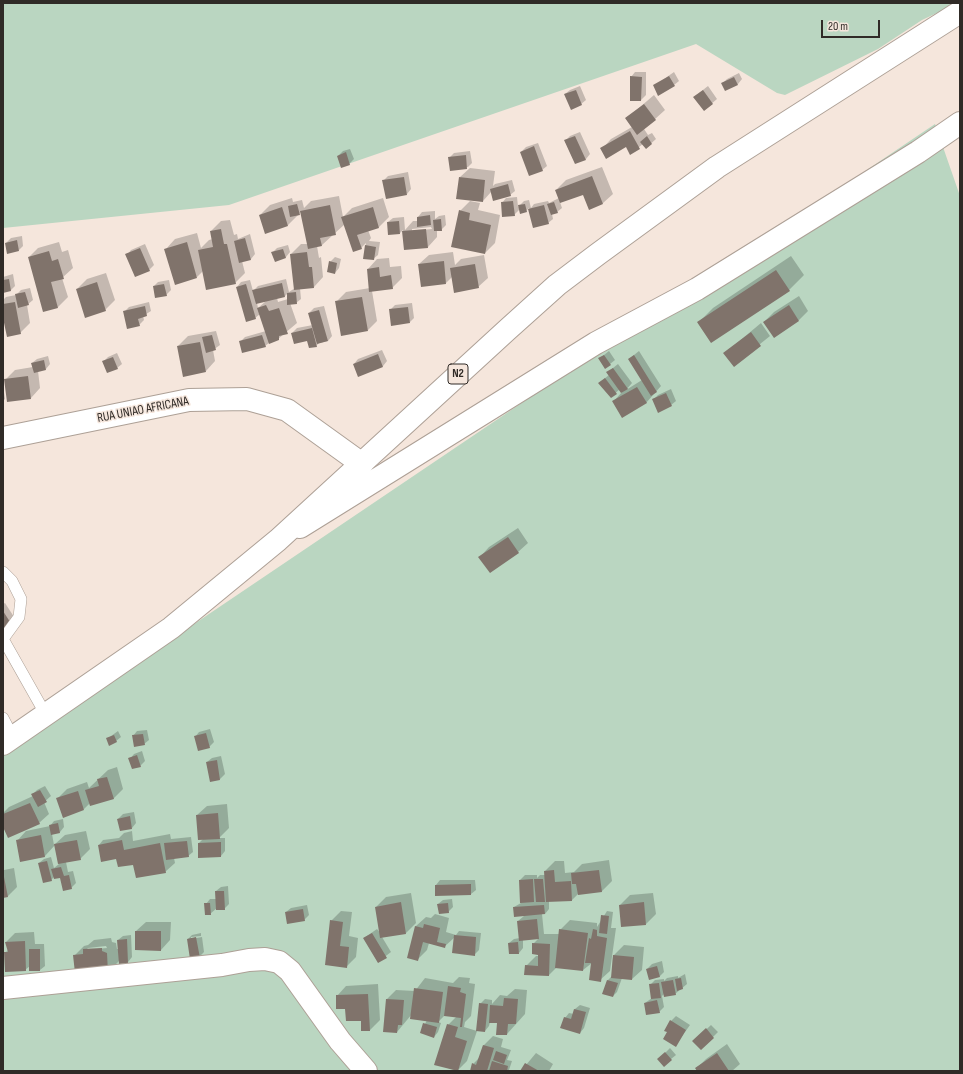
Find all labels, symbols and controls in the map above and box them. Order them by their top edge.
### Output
scale bar [823,12,882,38]
text: 20 m [828,19,848,34]
road number: N2 [448,364,468,384]
street label: RUA UNIAO AFRICANA [96,393,190,427]

